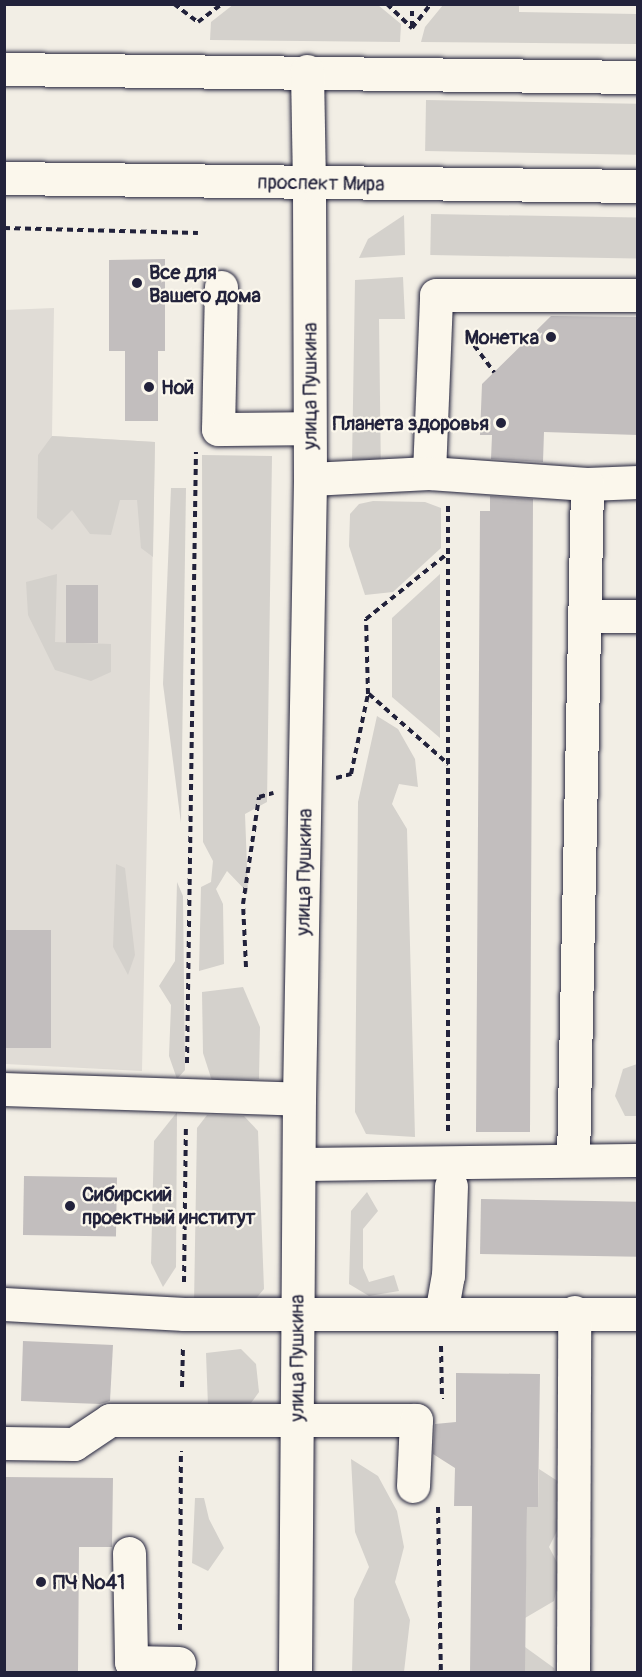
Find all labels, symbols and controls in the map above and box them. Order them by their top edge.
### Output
street label: проспект Мира [257,170,385,196]
place label: Все для Вашего дома [149,260,261,307]
marker: Все для Вашего дома [130,276,144,290]
street label: улица Пушкина [298,322,322,450]
place label: Монетка [464,325,539,349]
marker: Монетка [544,330,558,344]
place label: Ной [161,375,194,399]
marker: Ной [142,380,156,394]
place label: Планета здоровья [333,411,489,435]
marker: Планета здоровья [494,416,508,430]
street label: улица Пушкина [291,808,317,936]
place label: Сибирский проектный институт [82,1182,255,1229]
marker: Сибирский проектный институт [63,1199,77,1213]
street label: улица Пушкина [285,1294,309,1422]
place label: ПЧ №41 [53,1570,125,1594]
marker: ПЧ №41 [34,1575,48,1589]

